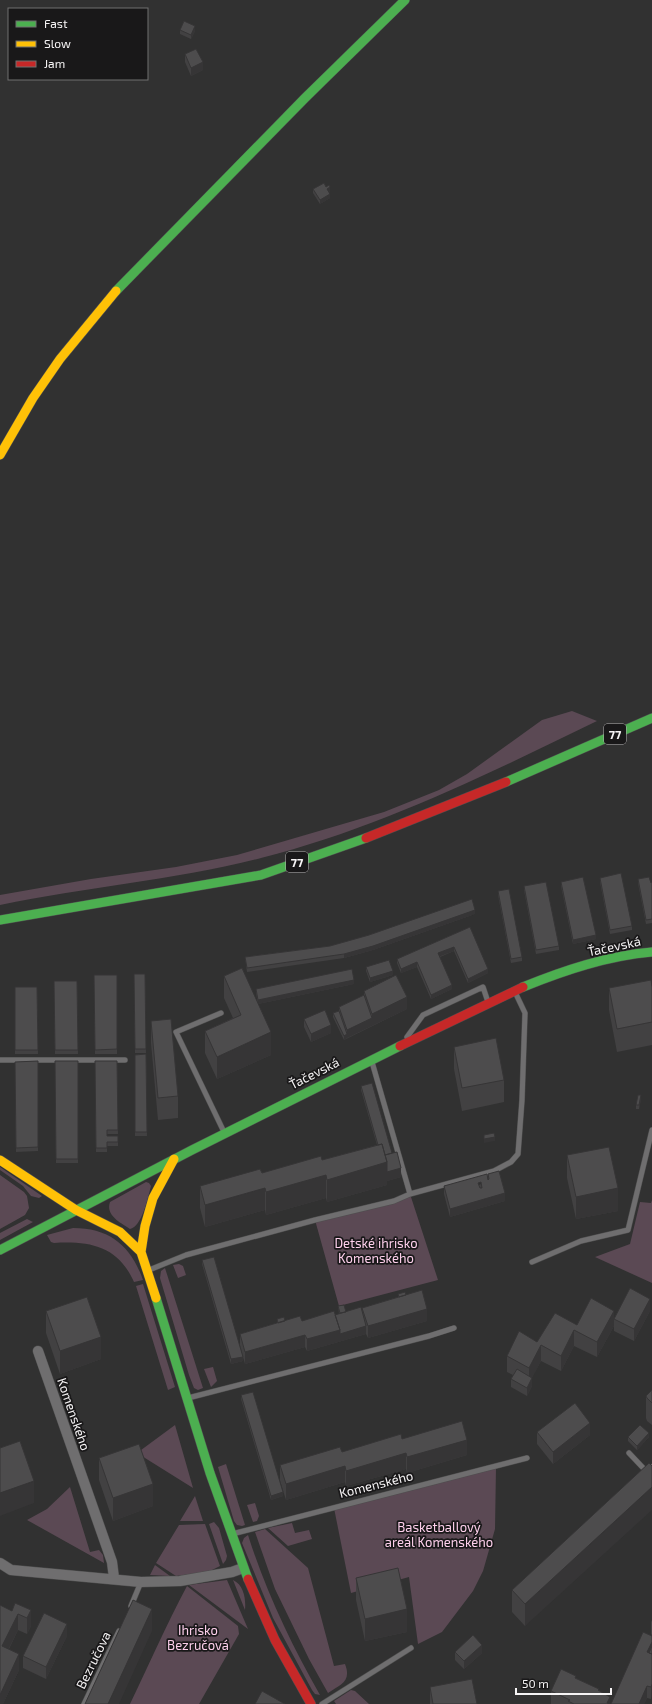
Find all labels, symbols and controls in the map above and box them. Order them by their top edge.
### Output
legend [8,8,148,80]
text: Fast [44,16,68,30]
text: Slow [44,36,71,50]
text: Jam [44,56,65,70]
road number: 77 [604,724,626,744]
road number: 77 [286,852,308,872]
street label: Ťačevská [586,933,642,959]
street label: Ťačevská [286,1054,342,1092]
park label: Detské ihrisko Komenského [334,1235,418,1266]
street label: Komenského [54,1376,94,1452]
street label: Komenského [337,1467,415,1501]
park label: Basketballový areál Komenského [385,1519,493,1550]
park label: Ihrisko Bezručová [167,1622,229,1653]
street label: Bezručova [72,1629,114,1691]
scale bar [516,1670,611,1696]
text: 50 m [522,1676,549,1690]

